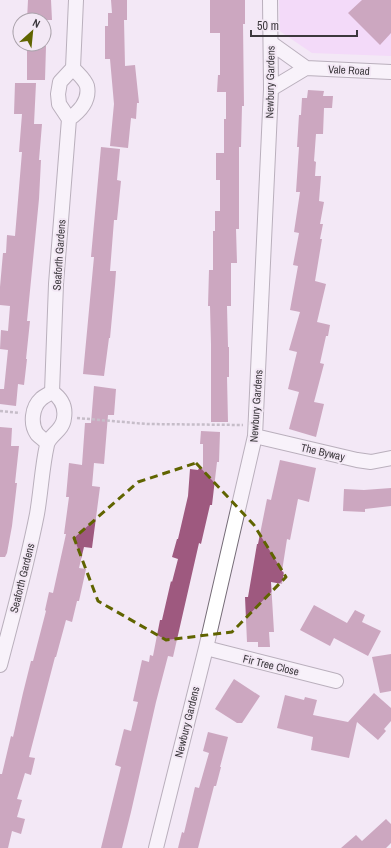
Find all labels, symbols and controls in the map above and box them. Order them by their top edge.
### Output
north arrow [12,12,52,52]
scale bar [251,12,357,38]
text: N [30,15,43,31]
text: 50 m [257,18,279,34]
street label: Newbury Gardens [262,45,278,118]
street label: Vale Road [328,62,370,78]
street label: Seaforth Gardens [50,219,69,291]
street label: Newbury Gardens [246,369,266,443]
street label: The Byway [300,440,347,464]
street label: Seaforth Gardens [7,541,38,614]
street label: Fir Tree Close [242,651,300,679]
street label: Newbury Gardens [171,685,203,759]

